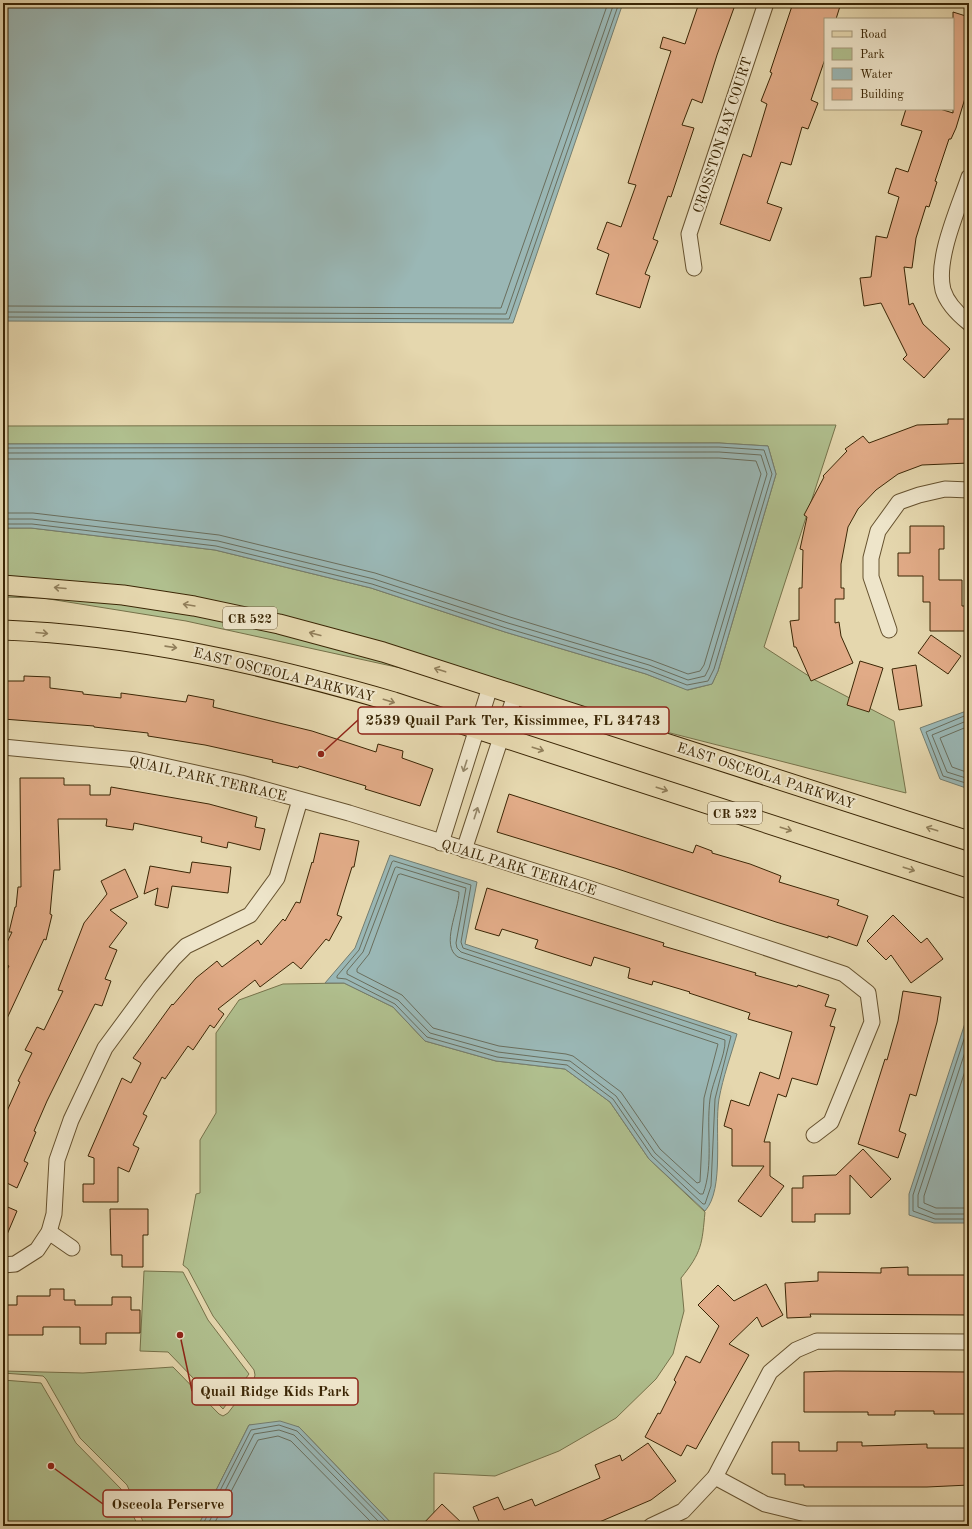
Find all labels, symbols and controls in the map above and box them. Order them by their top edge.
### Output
legend [824,18,954,110]
text: Road [860,29,887,41]
text: Park [860,49,885,61]
street label: CROSSTON BAY COURT [691,56,755,215]
text: Water [860,69,893,81]
text: Building [860,89,904,101]
one-way arrow [54,585,67,592]
one-way arrow [183,601,196,609]
road number: CR 522 [223,607,277,629]
one-way arrow [35,629,48,636]
one-way arrow [309,629,322,637]
one-way arrow [164,643,177,651]
street label: EAST OSCEOLA PARKWAY [192,646,376,704]
one-way arrow [434,666,447,673]
one-way arrow [382,698,395,705]
callout: 2539 Quail Park Ter, Kissimmee, FL 34743 [358,707,669,734]
text: 2539 Quail Park Ter, Kissimmee, FL 34743 [366,714,660,729]
street label: EAST OSCEOLA PARKWAY [675,741,856,811]
one-way arrow [532,746,545,753]
street label: QUAIL PARK TERRACE [128,754,288,804]
one-way arrow [461,760,468,773]
one-way arrow [655,786,668,793]
road number: CR 522 [708,802,762,824]
one-way arrow [473,808,481,820]
one-way arrow [926,825,939,832]
one-way arrow [779,826,792,833]
street label: QUAIL PARK TERRACE [439,838,598,898]
one-way arrow [903,866,916,873]
callout: Quail Ridge Kids Park [192,1378,358,1405]
text: Quail Ridge Kids Park [200,1385,351,1400]
callout: Osceola Perserve [103,1490,232,1517]
text: Osceola Perserve [112,1498,224,1513]

